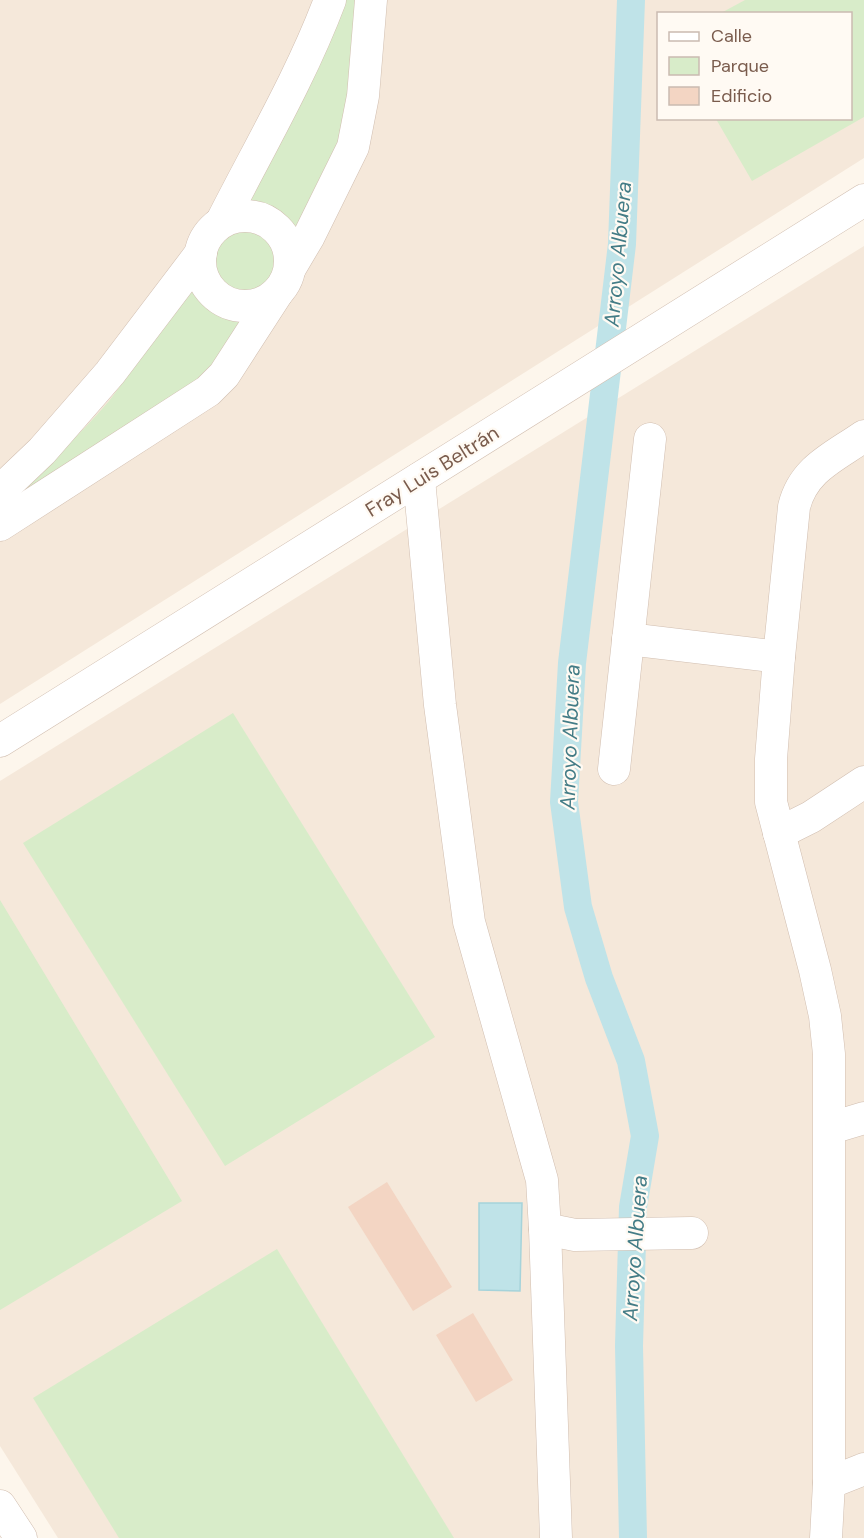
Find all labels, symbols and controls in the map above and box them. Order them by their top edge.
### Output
legend [657,12,852,120]
text: Calle [711,24,752,48]
text: Parque [711,54,769,78]
text: Edificio [711,84,772,108]
water label: Arroyo Albuera [598,180,638,329]
street label: Fray Luis Beltrán [360,419,504,523]
water label: Arroyo Albuera [553,664,587,811]
water label: Arroyo Albuera [616,1174,654,1323]

